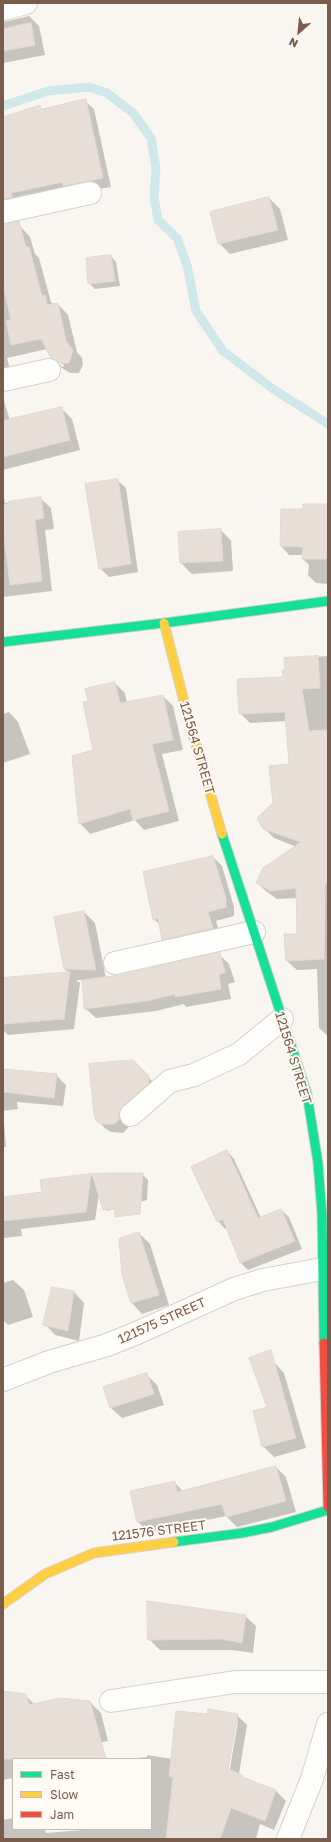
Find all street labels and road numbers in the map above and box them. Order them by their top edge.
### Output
street label: 121564 STREET [176,700,218,796]
street label: 121564 STREET [272,1010,314,1106]
street label: 121575 STREET [116,1295,208,1347]
street label: 121576 STREET [111,1517,207,1545]

